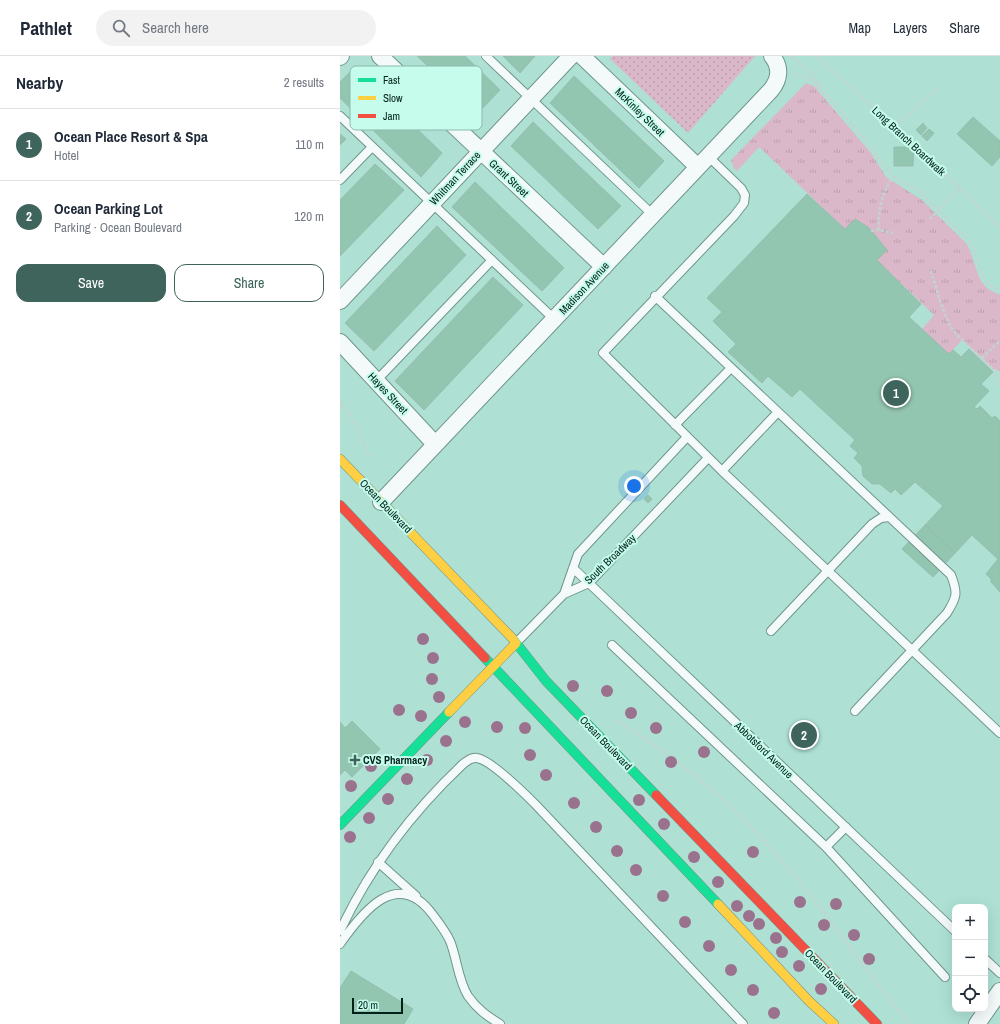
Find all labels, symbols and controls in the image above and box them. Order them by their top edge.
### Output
search box [96,10,376,46]
text: Pathlet [20,15,72,41]
icon: search [110,17,132,39]
text: Search here [142,17,209,38]
text: Map [849,19,871,37]
text: Layers [893,19,927,37]
text: Share [949,19,980,37]
legend [350,66,482,130]
text: Nearby [16,71,63,94]
text: Fast [383,73,401,87]
text: 2 results [284,74,324,91]
street label: McKinley Street [612,85,668,139]
text: Slow [383,91,403,105]
street label: Long Branch Boardwalk [869,103,949,179]
text: Jam [383,109,400,123]
text: Ocean Place Resort & Spa [54,126,208,147]
text: 1 [26,136,32,153]
text: 110 m [295,136,324,153]
text: Hotel [54,147,79,164]
street label: Whitman Terrace [427,148,483,208]
street label: Grant Street [486,156,532,200]
text: Ocean Parking Lot [54,198,163,219]
text: 2 [26,208,32,225]
text: 120 m [294,208,324,225]
text: Parking · Ocean Boulevard [54,219,182,236]
street label: Madison Avenue [556,259,612,317]
button: Save [16,264,166,302]
button: Share [174,264,324,302]
street label: Hayes Street [365,369,411,417]
pin: 1 [883,378,909,408]
street label: Ocean Boulevard [357,476,415,536]
your location [624,476,644,496]
street label: South Broadway [581,531,639,587]
street label: Ocean Boulevard [577,713,635,773]
street label: Abbotsford Avenue [731,718,796,781]
pin: 2 [791,720,817,750]
place label: CVS Pharmacy [363,753,427,767]
marker: CVS Pharmacy [350,755,360,765]
map controls [952,904,988,1012]
button: + [952,904,988,940]
button: − [952,940,988,976]
street label: Ocean Boulevard [802,946,860,1006]
button: locate [952,976,988,1012]
scale bar [352,996,403,1015]
text: 20 m [358,998,378,1012]

